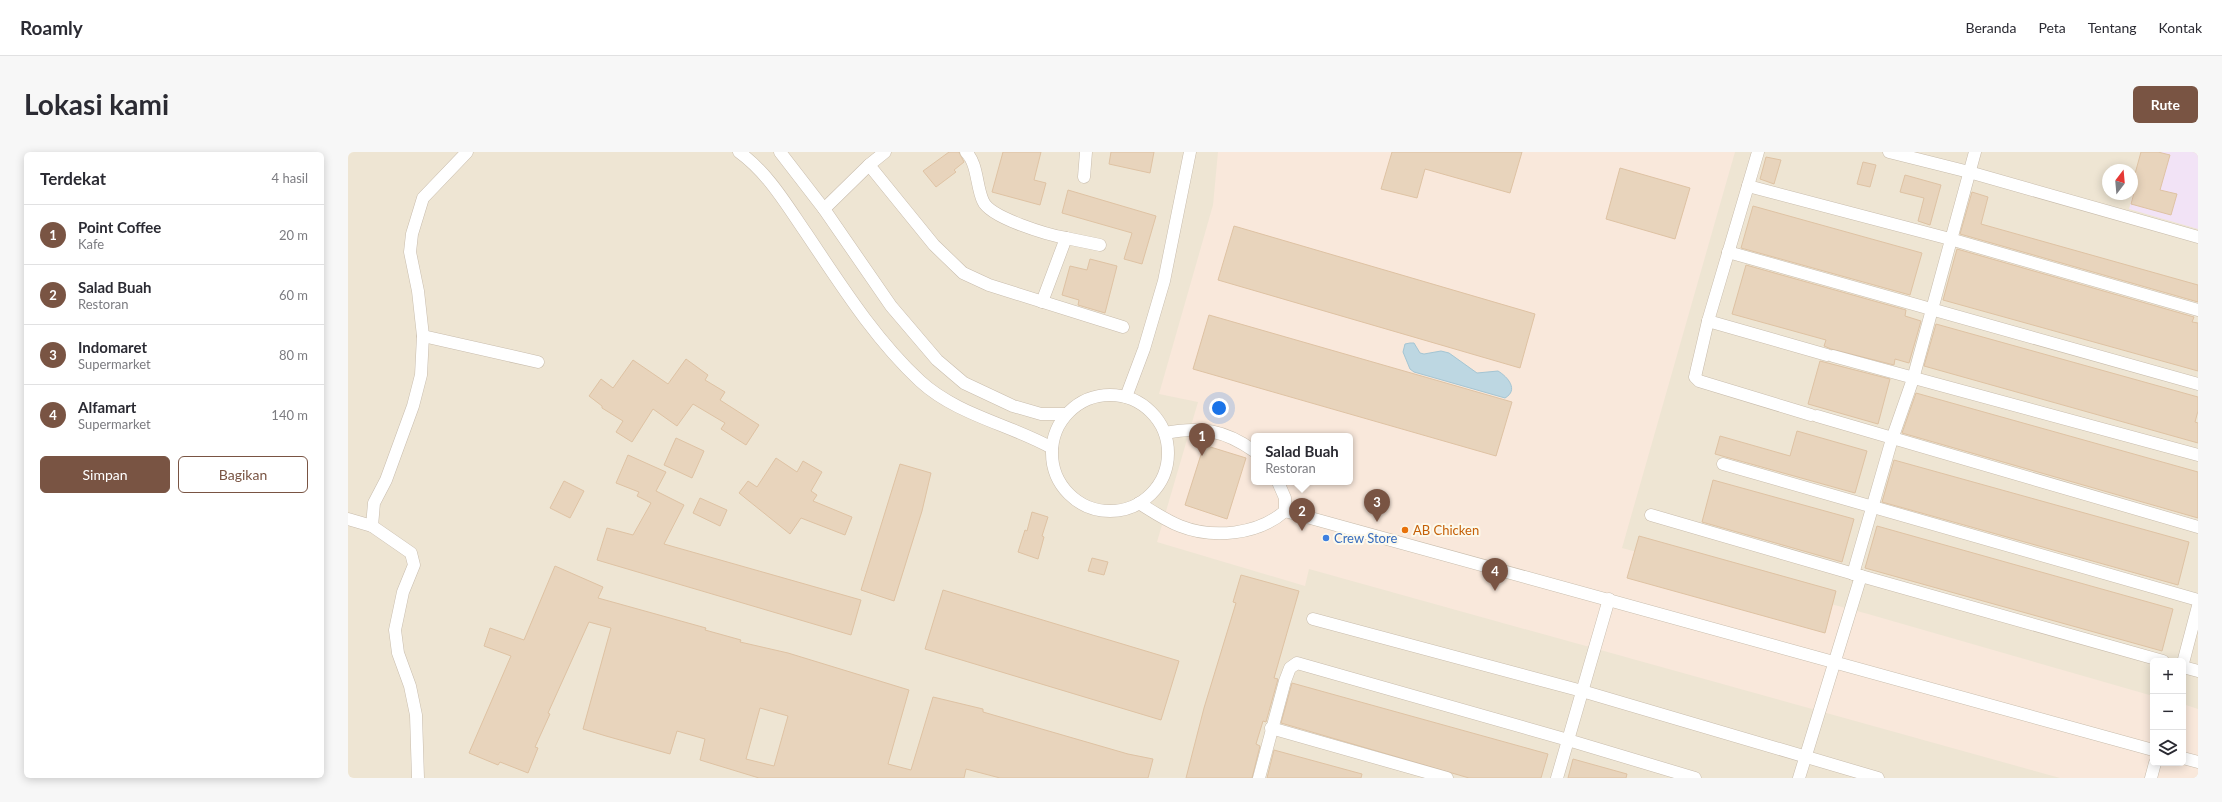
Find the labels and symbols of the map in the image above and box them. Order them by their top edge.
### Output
north arrow [2102,164,2138,200]
your location [1209,398,1229,418]
pin: 1 [1189,423,1215,456]
pin: 3 [1364,489,1390,522]
pin: 2 [1289,498,1315,531]
place label: AB Chicken [1413,522,1479,538]
marker: AB Chicken [1400,525,1410,535]
place label: Crew Store [1334,530,1397,546]
marker: Crew Store [1321,533,1331,543]
pin: 4 [1482,558,1508,591]

